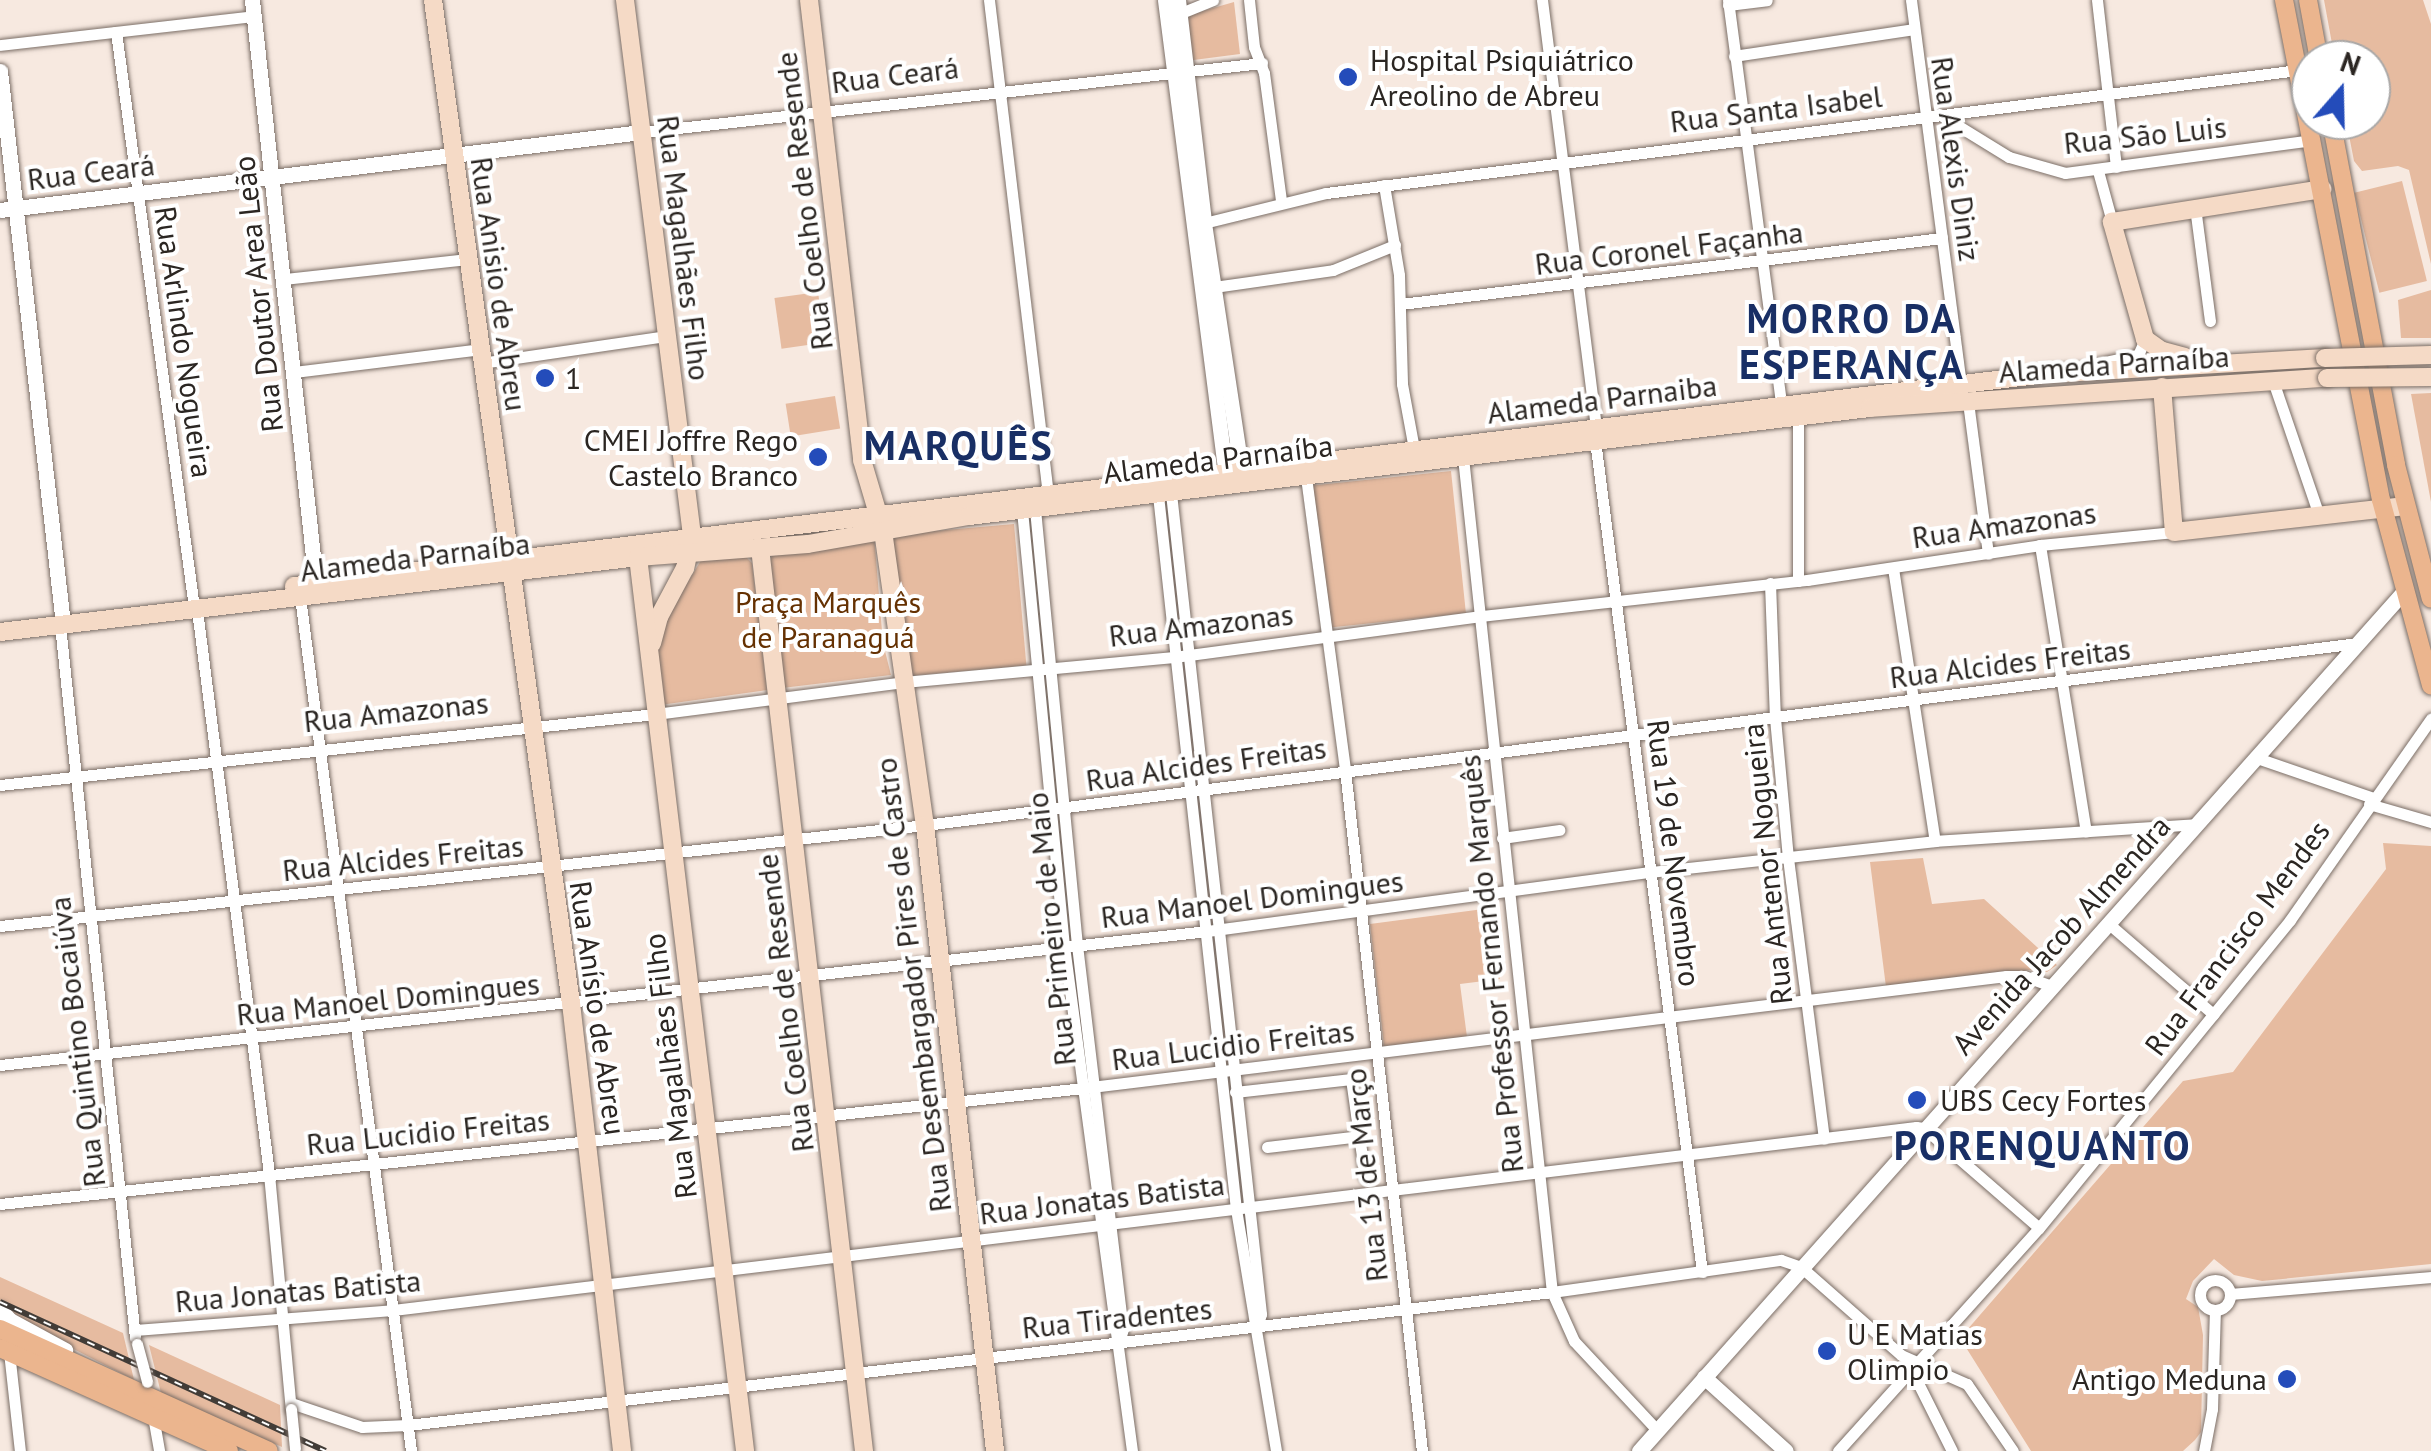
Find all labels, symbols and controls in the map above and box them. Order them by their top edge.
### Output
north arrow [2291,40,2391,140]
place label: Hospital Psiquiátrico Areolino de Abreu [1370,42,1634,112]
text: N [2336,43,2366,84]
street label: Rua Ceará [829,49,961,101]
street label: Rua Coelho de Resende [768,50,840,352]
street label: Rua Alexis Diniz [1924,54,1988,264]
marker: Hospital Psiquiátrico Areolino de Abreu [1335,64,1361,90]
street label: Rua Santa Isabel [1668,78,1884,140]
street label: Rua São Luis [2062,109,2228,161]
street label: Rua Magalhães Filho [650,113,718,383]
street label: Rua Ceará [25,146,157,198]
street label: Rua Doutor Area Leão [226,154,290,434]
street label: Rua Anisio de Abreu [463,154,535,414]
street label: Rua Arlindo Nogueira [147,203,221,481]
street label: Rua Coronel Façanha [1533,214,1805,282]
district label: MORRO DA ESPERANÇA [1739,294,1965,388]
street label: Alameda Parnaíba [1998,338,2230,390]
place label: 1 [565,360,581,396]
marker: 1 [534,367,556,389]
street label: Alameda Parnaiba [1485,367,1719,431]
district label: MARQUÊS [864,421,1054,469]
place label: CMEI Joffre Rego Castelo Branco [584,422,798,492]
street label: Alameda Parnaíba [1101,427,1335,491]
marker: CMEI Joffre Rego Castelo Branco [807,446,829,468]
street label: Rua Amazonas [1909,494,2099,556]
street label: Alameda Parnaíba [298,525,532,589]
park label: Praça Marquês de Paranaguá [735,584,921,654]
street label: Rua Amazonas [1106,596,1296,654]
street label: Rua Alcides Freitas [1887,630,2133,696]
street label: Rua Amazonas [301,684,491,740]
street label: Rua 19 de Novembro [1640,717,1708,989]
street label: Rua Antenor Nogueira [1734,721,1800,1007]
street label: Rua Alcides Freitas [1083,729,1329,799]
street label: Rua Professor Fernando Marquês [1451,753,1531,1175]
street label: Rua Desembargador Pires de Castro [867,756,959,1214]
street label: Rua Primeiro de Maio [1019,791,1083,1067]
street label: Avenida Jacob Almendra [1944,808,2178,1062]
street label: Rua Francisco Mendes [2137,814,2337,1062]
street label: Rua Alcides Freitas [280,827,526,889]
street label: Rua Coelho de Resende [749,852,821,1154]
street label: Rua Manoel Domingues [1099,863,1405,935]
street label: Rua Anísio de Abreu [562,878,634,1138]
street label: Rua Quintino Bocaiúva [41,895,113,1189]
street label: Rua Magalhães Filho [636,931,704,1201]
street label: Rua Manoel Domingues [235,965,541,1033]
street label: Rua Lucidio Freitas [1110,1012,1356,1078]
street label: Rua 13 de Março [1337,1066,1395,1284]
place label: UBS Cecy Fortes [1940,1082,2148,1118]
marker: UBS Cecy Fortes [1904,1087,1930,1113]
street label: Rua Lucidio Freitas [305,1101,551,1163]
district label: PORENQUANTO [1894,1121,2192,1169]
street label: Rua Jonatas Batista [977,1166,1227,1232]
street label: Rua Jonatas Batista [174,1262,422,1320]
street label: Rua Tiradentes [1020,1290,1214,1346]
place label: U E Matias Olimpio [1847,1316,1983,1386]
marker: U E Matias Olimpio [1816,1340,1838,1362]
place label: Antigo Meduna [2072,1361,2267,1397]
marker: Antigo Meduna [2276,1368,2298,1390]

